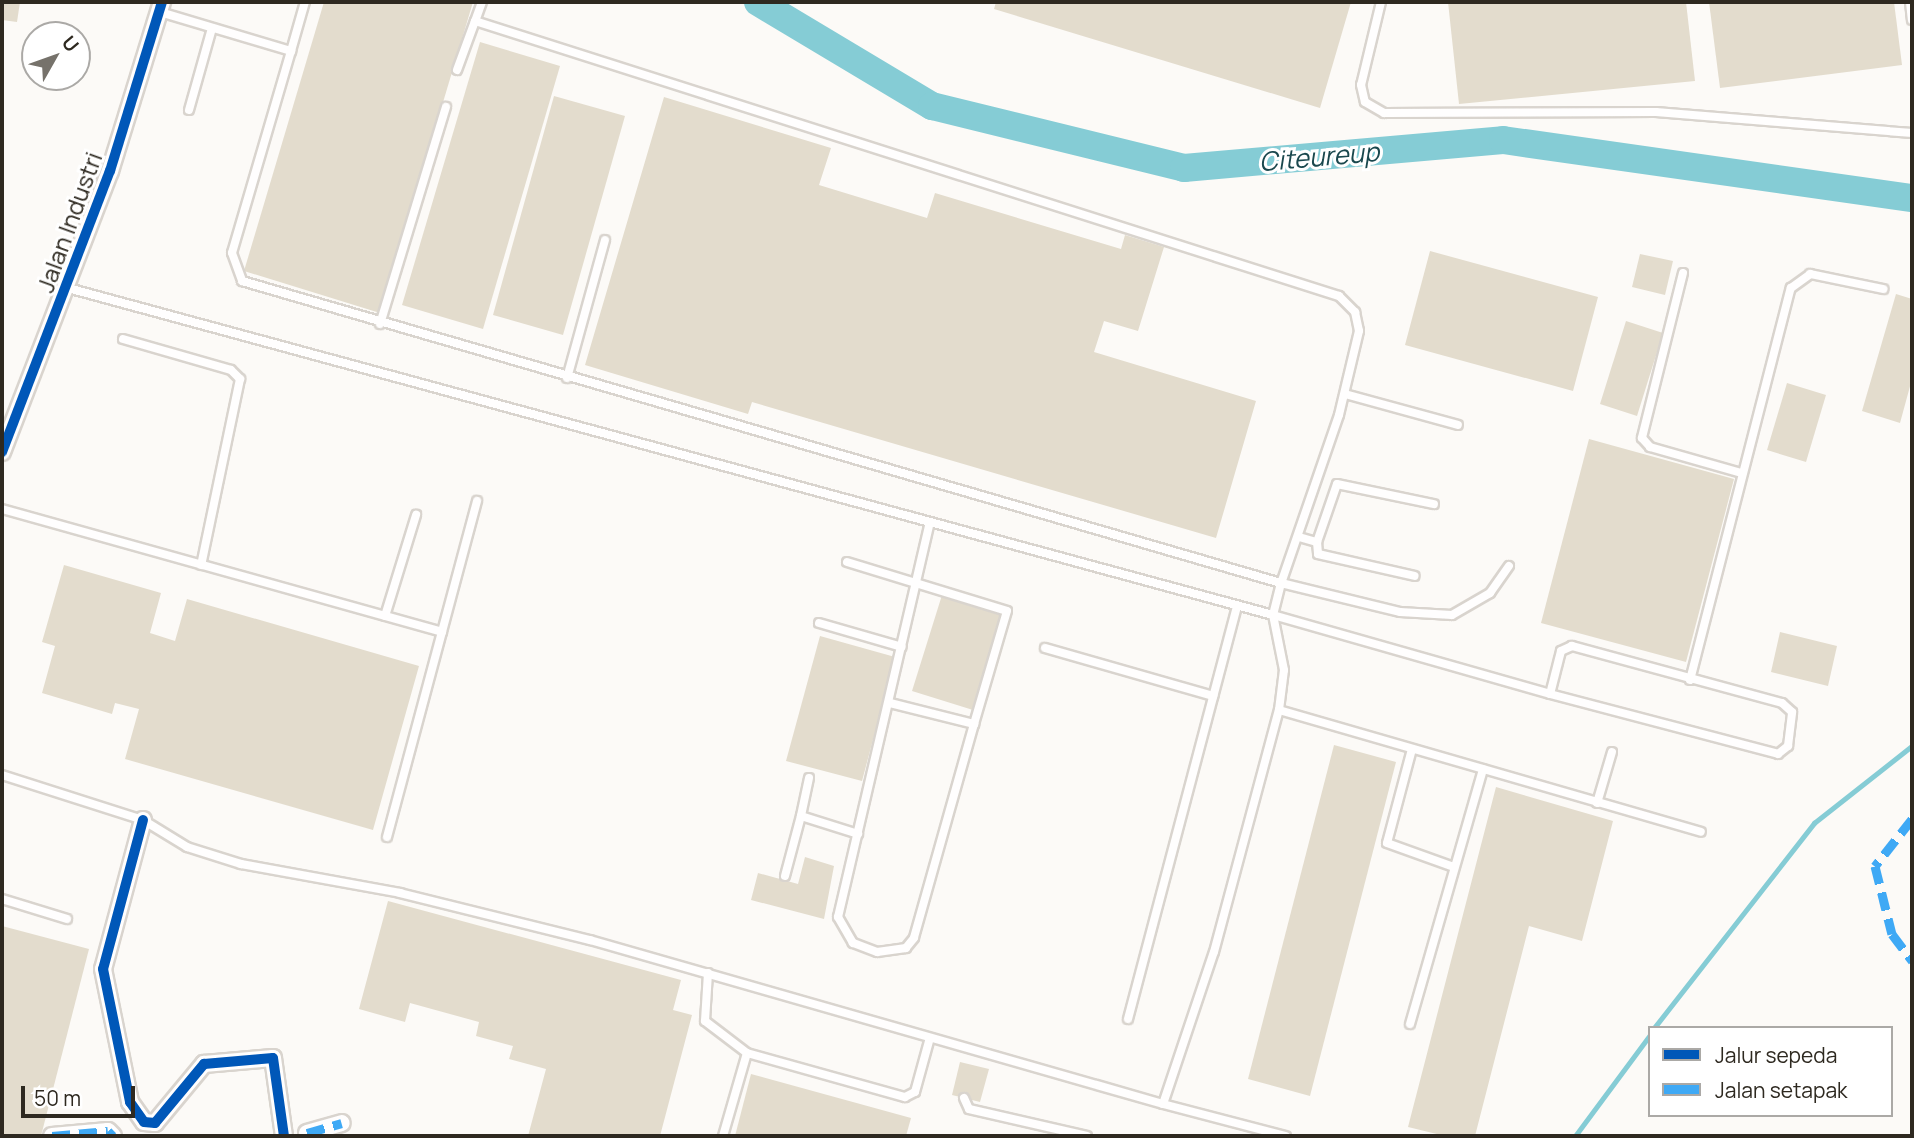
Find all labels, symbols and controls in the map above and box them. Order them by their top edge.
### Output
north arrow [21,21,91,91]
text: U [56,30,85,57]
water label: Citeureup [1258,136,1380,178]
street label: Jalan Industri [30,148,108,296]
legend [1648,1026,1893,1117]
text: Jalur sepeda [1715,1041,1837,1069]
scale bar [24,1072,138,1116]
text: Jalan setapak [1715,1076,1848,1104]
text: 50 m [34,1084,81,1112]

